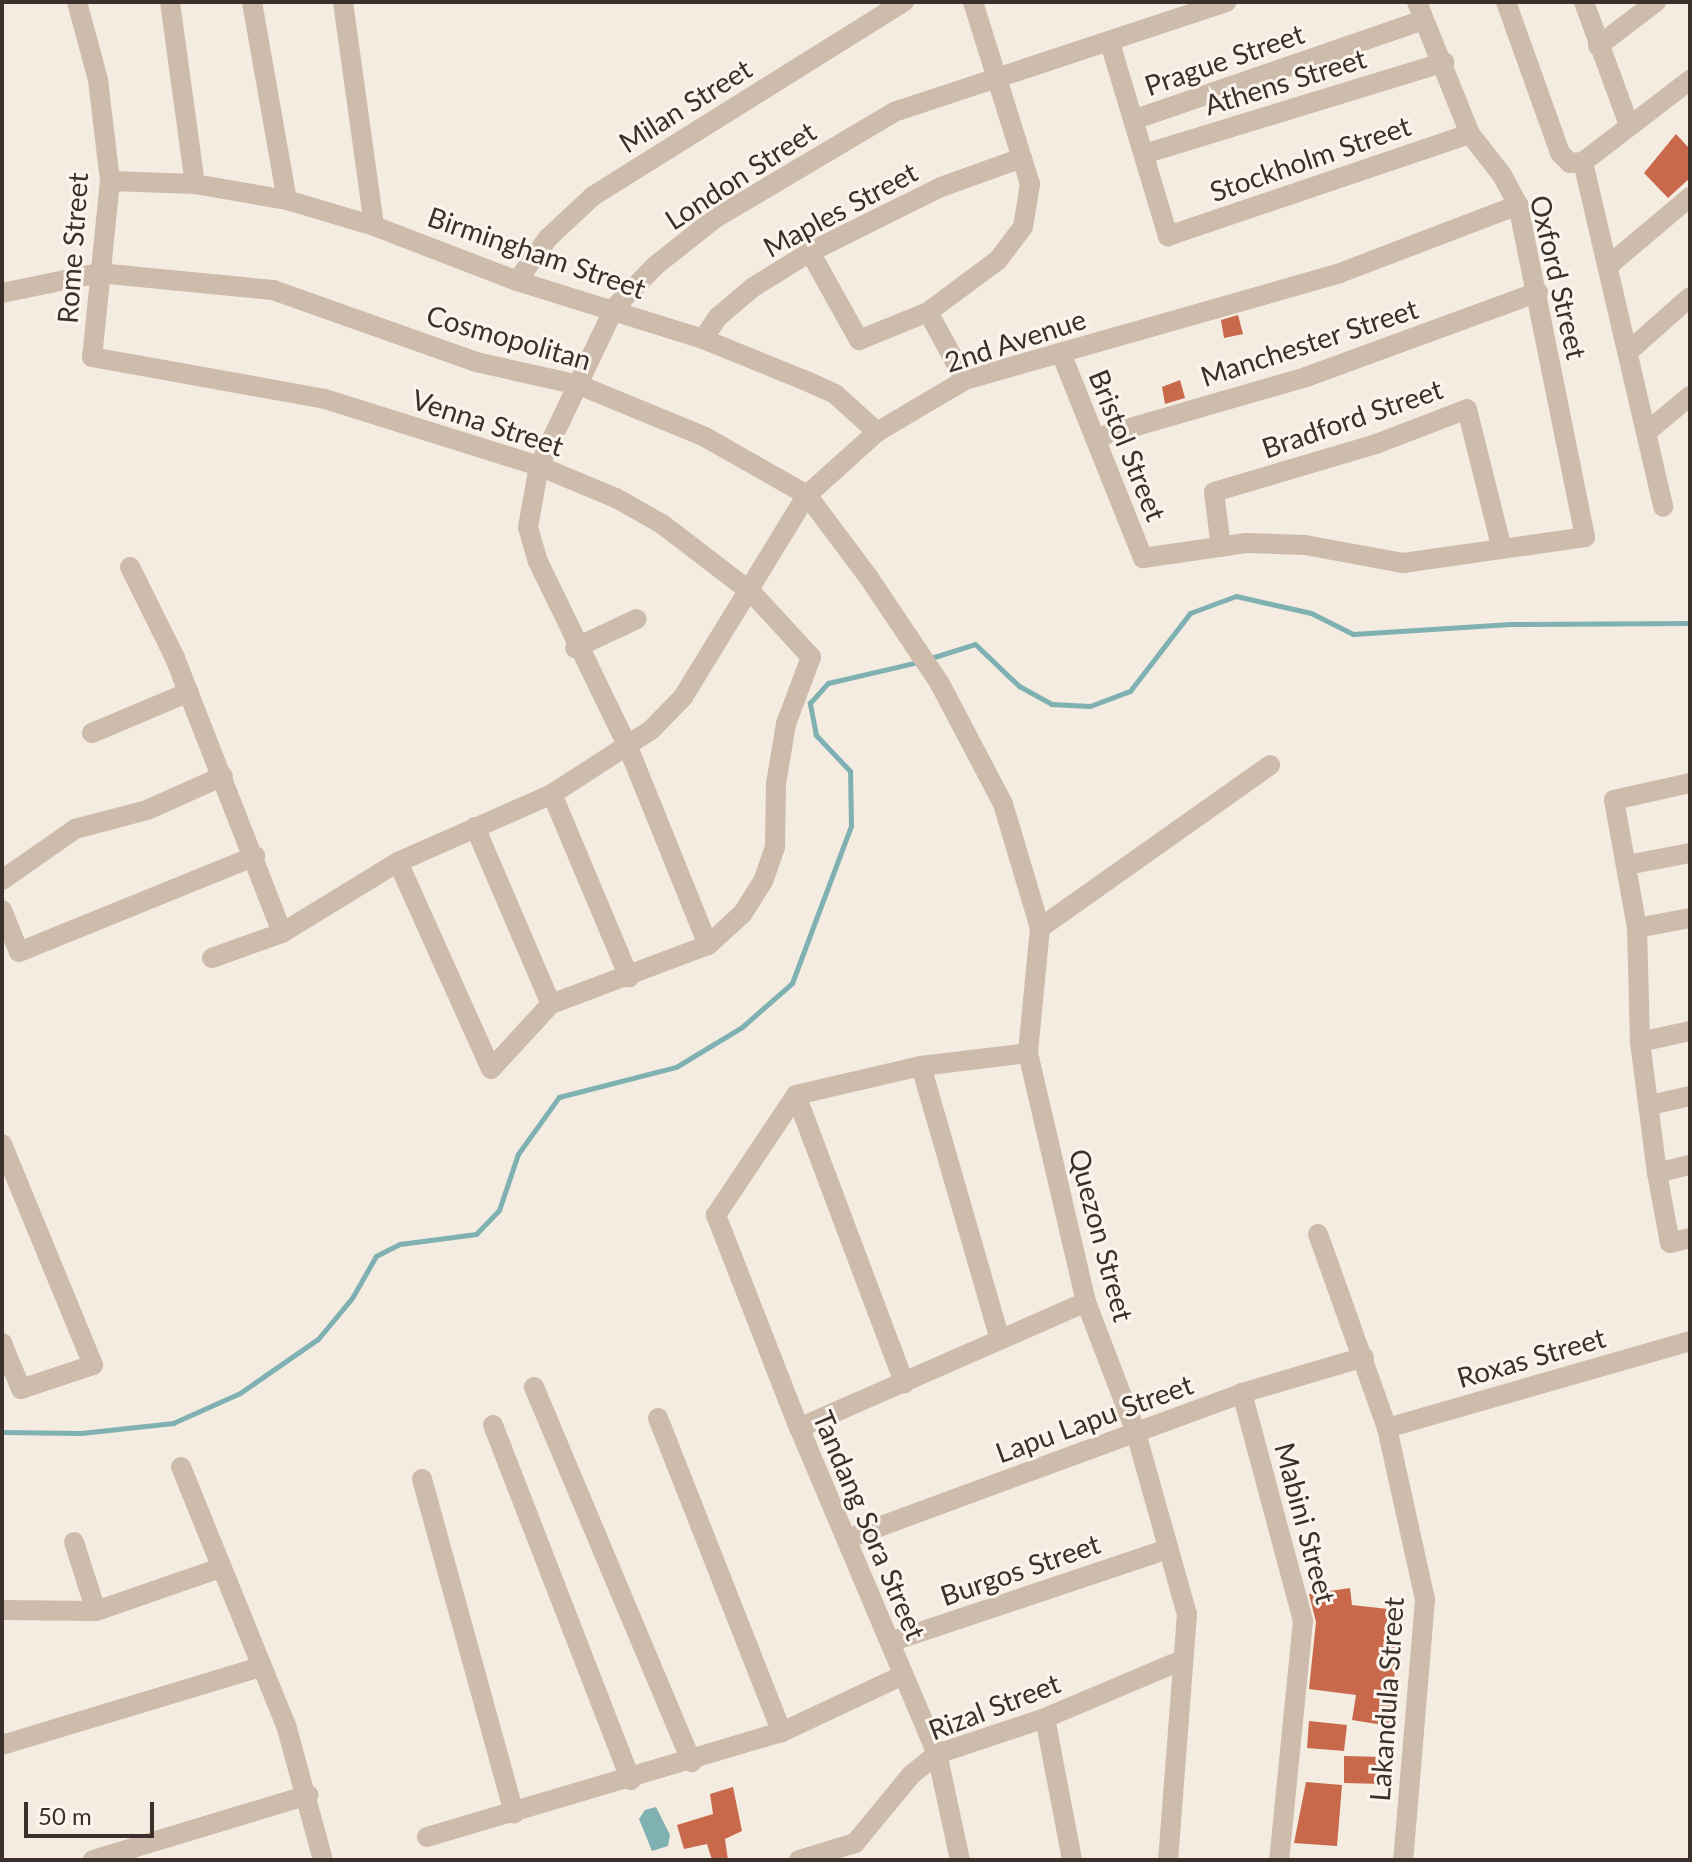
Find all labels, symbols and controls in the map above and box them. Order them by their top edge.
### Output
street label: Prague Street [1140,16,1308,102]
street label: Athens Street [1200,40,1370,122]
street label: Milan Street [613,51,757,159]
street label: Stockholm Street [1205,108,1415,208]
street label: London Street [658,114,822,236]
street label: Maples Street [757,154,923,264]
street label: Rome Street [50,171,94,325]
street label: Oxford Street [1524,192,1594,362]
street label: Birmingham Street [424,199,650,305]
street label: Manchester Street [1196,291,1422,393]
street label: Cosmopolitan [423,297,595,377]
street label: 2nd Avenue [940,301,1090,379]
street label: Bristol Street [1082,364,1174,526]
street label: Bradford Street [1257,371,1447,465]
street label: Venna Street [408,382,568,462]
street label: Quezon Street [1063,1145,1141,1325]
street label: Roxas Street [1453,1320,1609,1394]
street label: Lapu Lapu Street [991,1367,1197,1469]
street label: Tandang Sora Street [807,1405,933,1645]
street label: Mabini Street [1268,1439,1344,1607]
street label: Burgos Street [936,1526,1104,1612]
street label: Lakandula Street [1362,1596,1410,1802]
street label: Rizal Street [923,1666,1065,1746]
scale bar [28,1786,158,1836]
text: 50 m [38,1801,92,1830]

